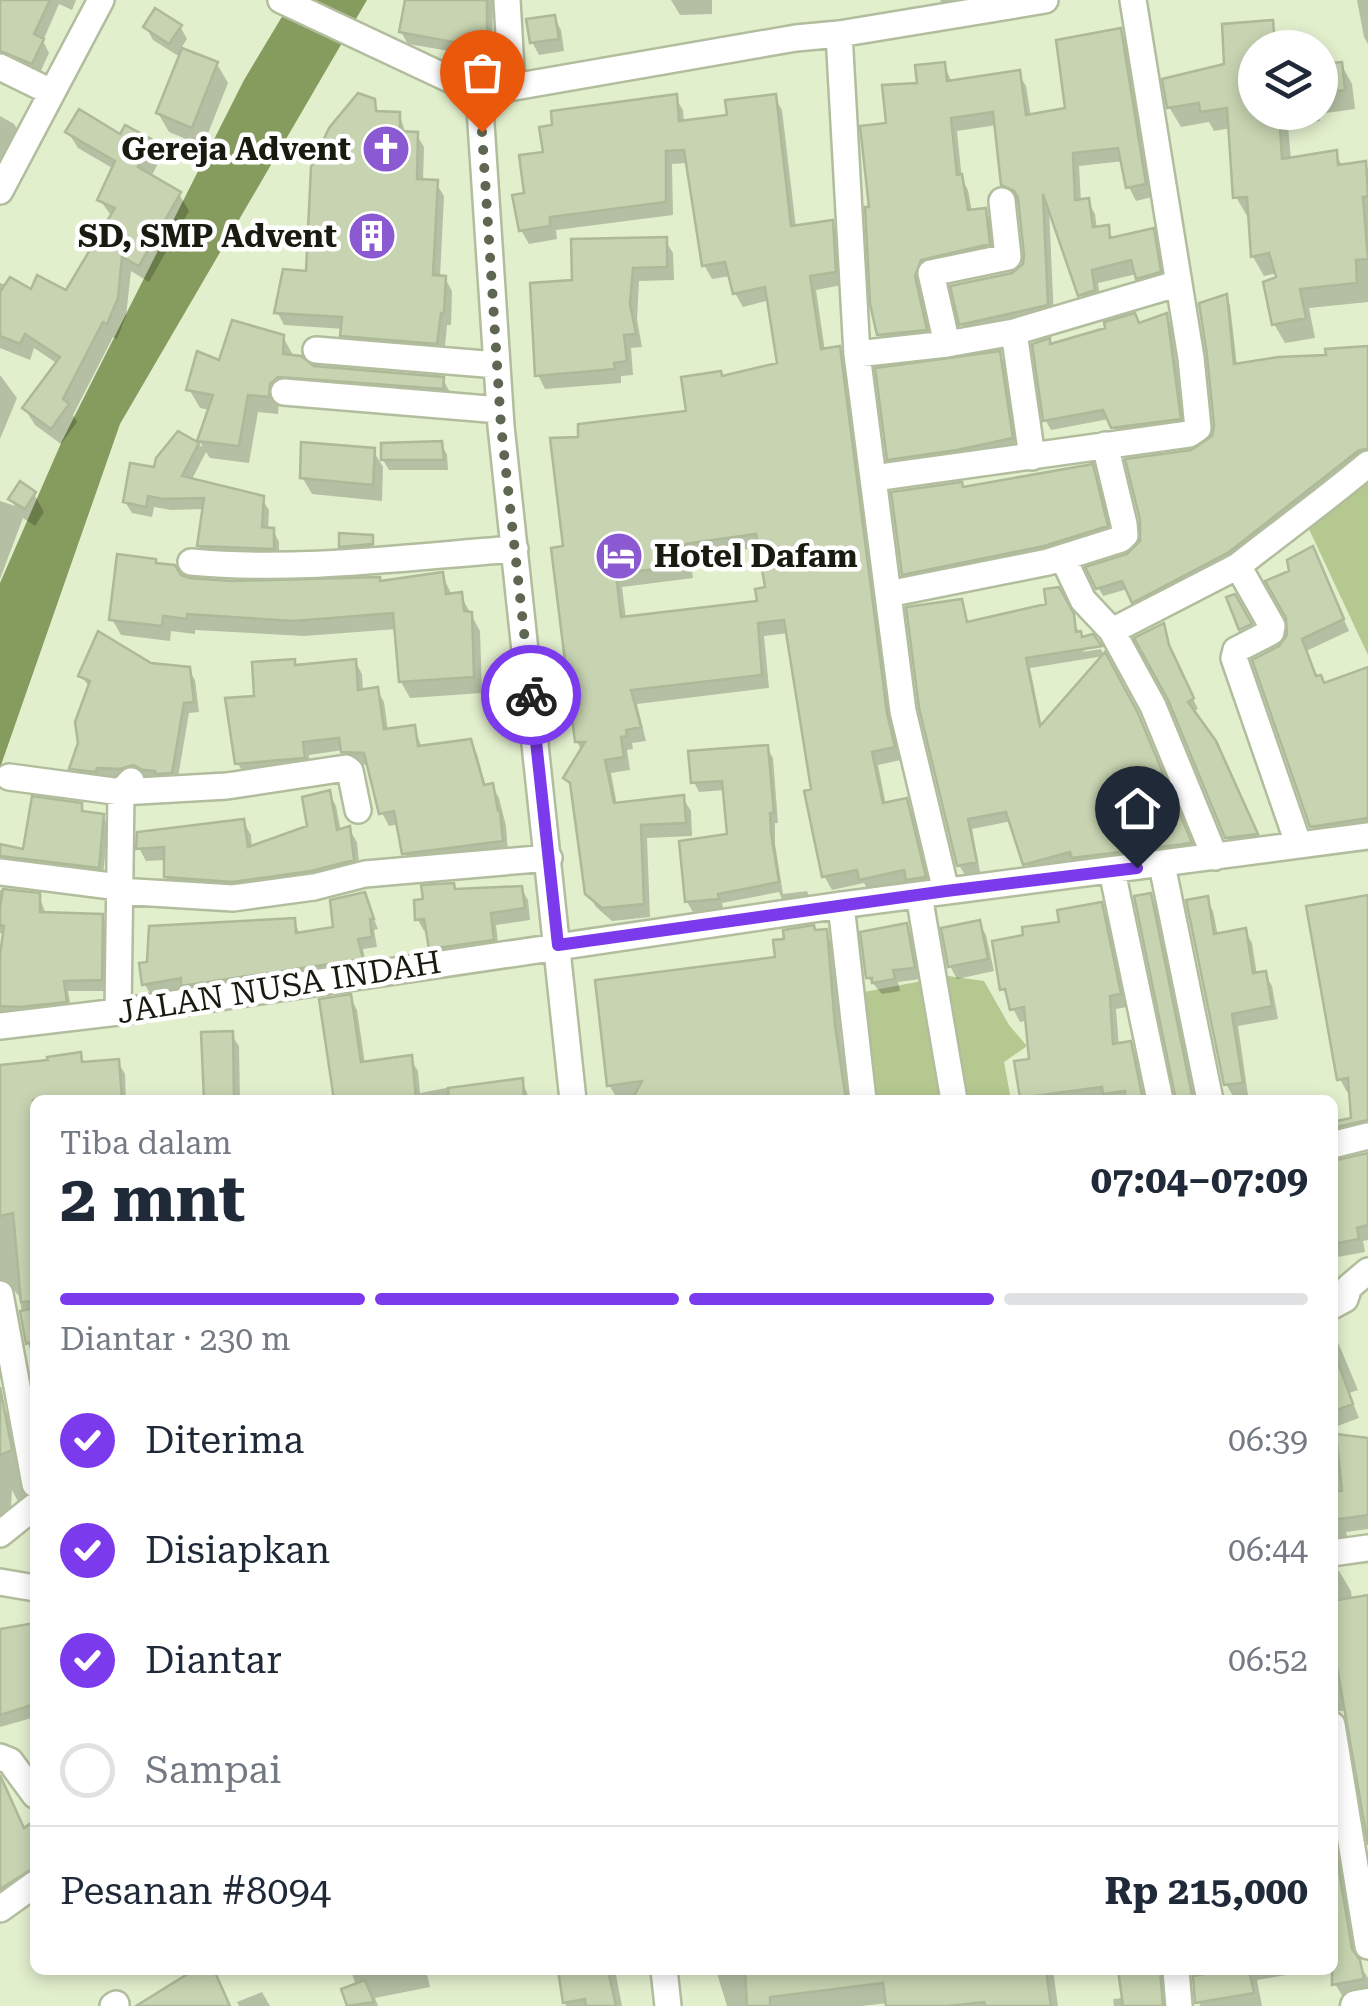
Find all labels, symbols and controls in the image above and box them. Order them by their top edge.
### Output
pin [440,30,525,133]
map controls [1238,30,1338,130]
button: layers [1238,30,1338,130]
icon: bag [455,45,510,100]
church icon: Gereja Advent [360,123,412,175]
place label: Gereja Advent [121,130,351,168]
building icon: SD, SMP Advent [346,210,398,262]
place label: SD, SMP Advent [78,217,337,255]
hotel icon: Hotel Dafam [593,530,645,582]
place label: Hotel Dafam [654,537,858,575]
courier [481,645,581,745]
icon: bike [504,668,559,723]
pin [1095,766,1180,869]
icon: home [1110,781,1165,836]
street label: JALAN NUSA INDAH [114,943,444,1031]
text: Tiba dalam [60,1124,232,1162]
text: 07:04–07:09 [1091,1158,1308,1202]
text: 2 mnt [60,1161,246,1237]
text: Diantar · 230 m [60,1320,291,1358]
icon: check [60,1413,115,1468]
text: Diterima [145,1418,304,1462]
text: 06:39 [1228,1421,1308,1459]
icon: check [60,1523,115,1578]
text: Disiapkan [145,1528,330,1572]
text: 06:44 [1228,1531,1308,1569]
icon: check [60,1633,115,1688]
text: Diantar [145,1638,282,1682]
text: 06:52 [1228,1641,1308,1679]
text: Sampai [145,1748,281,1792]
text: Pesanan #8094 [60,1869,331,1913]
text: Rp 215,000 [1105,1869,1308,1913]

